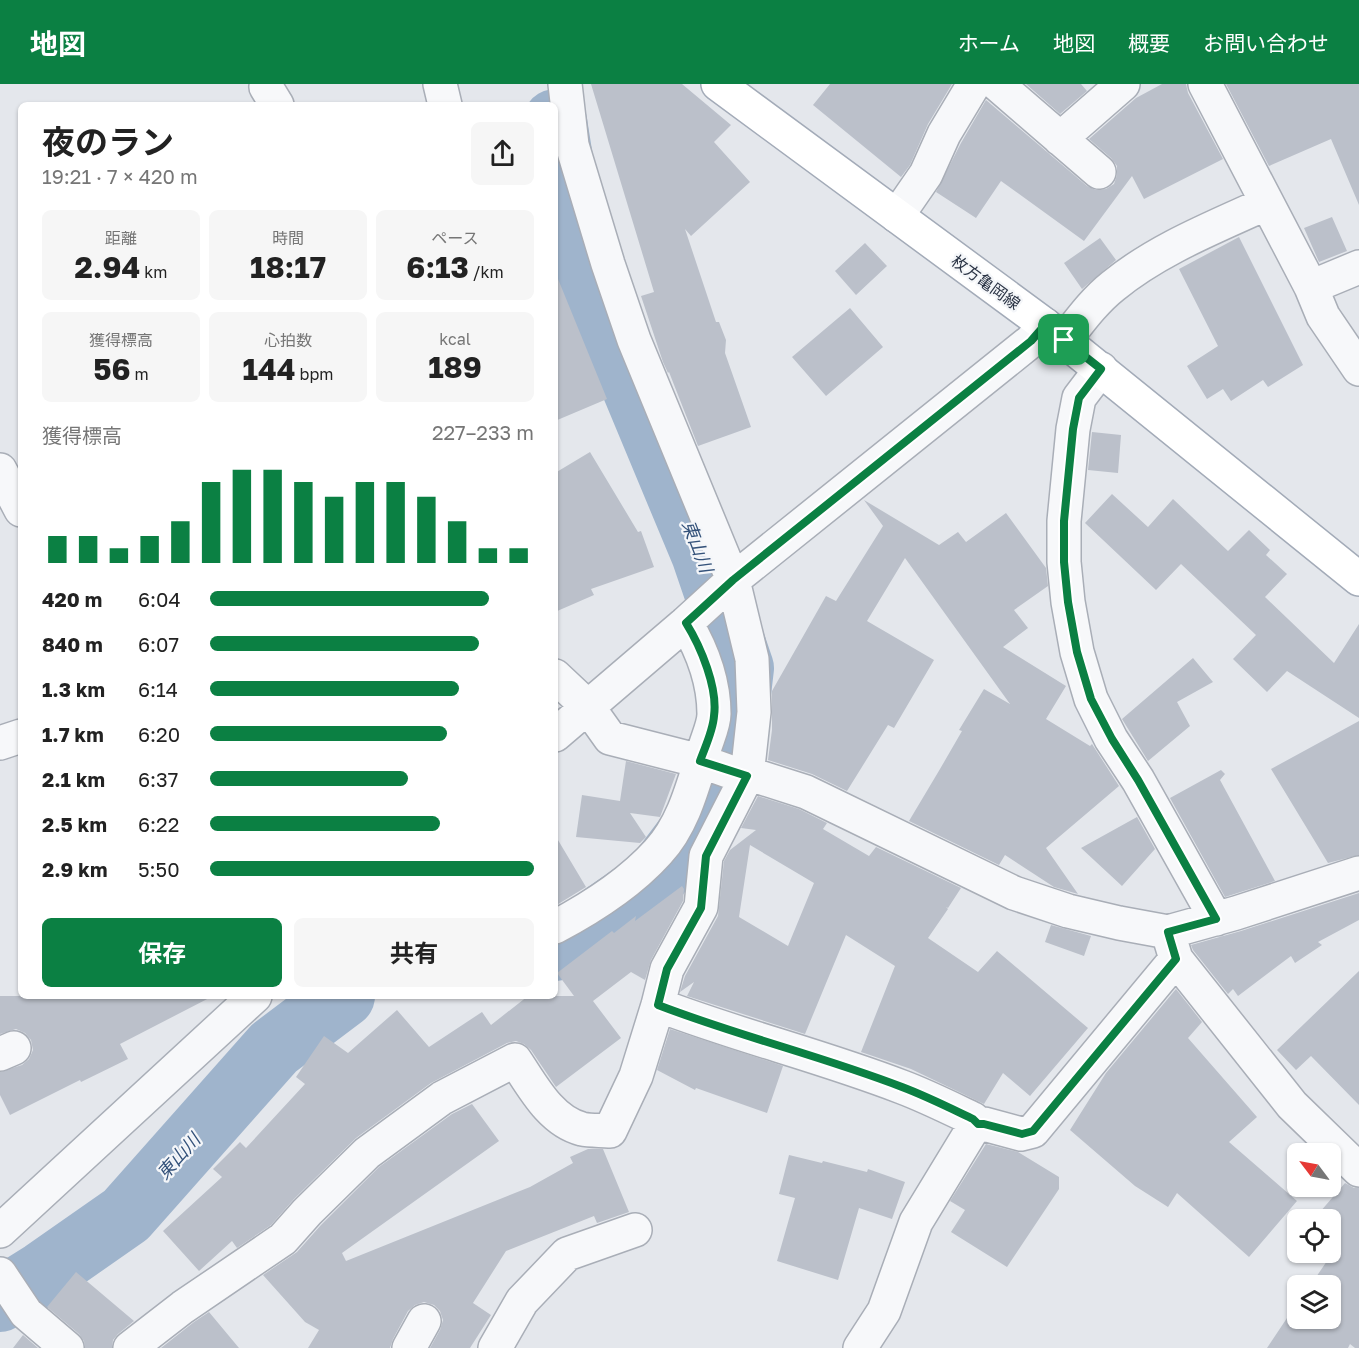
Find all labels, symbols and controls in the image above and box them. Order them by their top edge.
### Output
text: 地図 [30,27,86,60]
text: ホーム [958,30,1020,56]
text: 地図 [1053,30,1095,56]
text: 概要 [1128,30,1170,56]
text: お問い合わせ [1203,30,1329,56]
text: 夜のラン [42,122,174,161]
button: share [471,122,534,185]
text: 19:21 · 7 × 420 m [42,164,198,188]
text: 距離 [105,228,137,248]
text: 時間 [272,228,304,248]
text: ペース [431,228,479,248]
text: 2.94 [75,249,140,285]
text: 18:17 [250,249,326,285]
text: 6:13 [406,249,469,285]
street label: 枚方亀岡線 [948,250,1024,314]
text: km [140,262,167,282]
text: /km [469,262,504,282]
pin [1038,314,1089,365]
icon: arrive [1047,323,1080,356]
text: kcal [439,329,471,349]
text: 獲得標高 [89,330,153,350]
text: 心拍数 [264,330,312,350]
text: 189 [428,349,482,385]
text: 56 [93,351,131,387]
text: 144 [243,351,296,387]
text: m [131,364,149,384]
text: bpm [296,364,333,384]
text: 227–233 m [432,420,534,444]
text: 獲得標高 [42,423,122,447]
water label: 東山川 [678,517,719,577]
text: 420 m [42,587,102,611]
text: 6:04 [138,587,181,611]
text: 840 m [42,632,103,656]
text: 6:07 [138,632,179,656]
text: 1.3 km [42,677,105,701]
text: 6:14 [138,677,178,701]
text: 1.7 km [42,722,104,746]
text: 6:20 [138,722,180,746]
text: 2.1 km [42,767,105,791]
text: 6:37 [138,767,178,791]
text: 2.5 km [42,812,107,836]
text: 6:22 [138,812,179,836]
text: 2.9 km [42,857,107,881]
text: 5:50 [138,857,180,881]
button: 保存 [42,918,282,987]
button: 共有 [294,918,534,987]
water label: 東山川 [152,1127,206,1183]
north arrow [1287,1143,1341,1197]
map controls [1287,1143,1341,1329]
button: locate [1287,1209,1341,1263]
button: layers [1287,1275,1341,1329]

